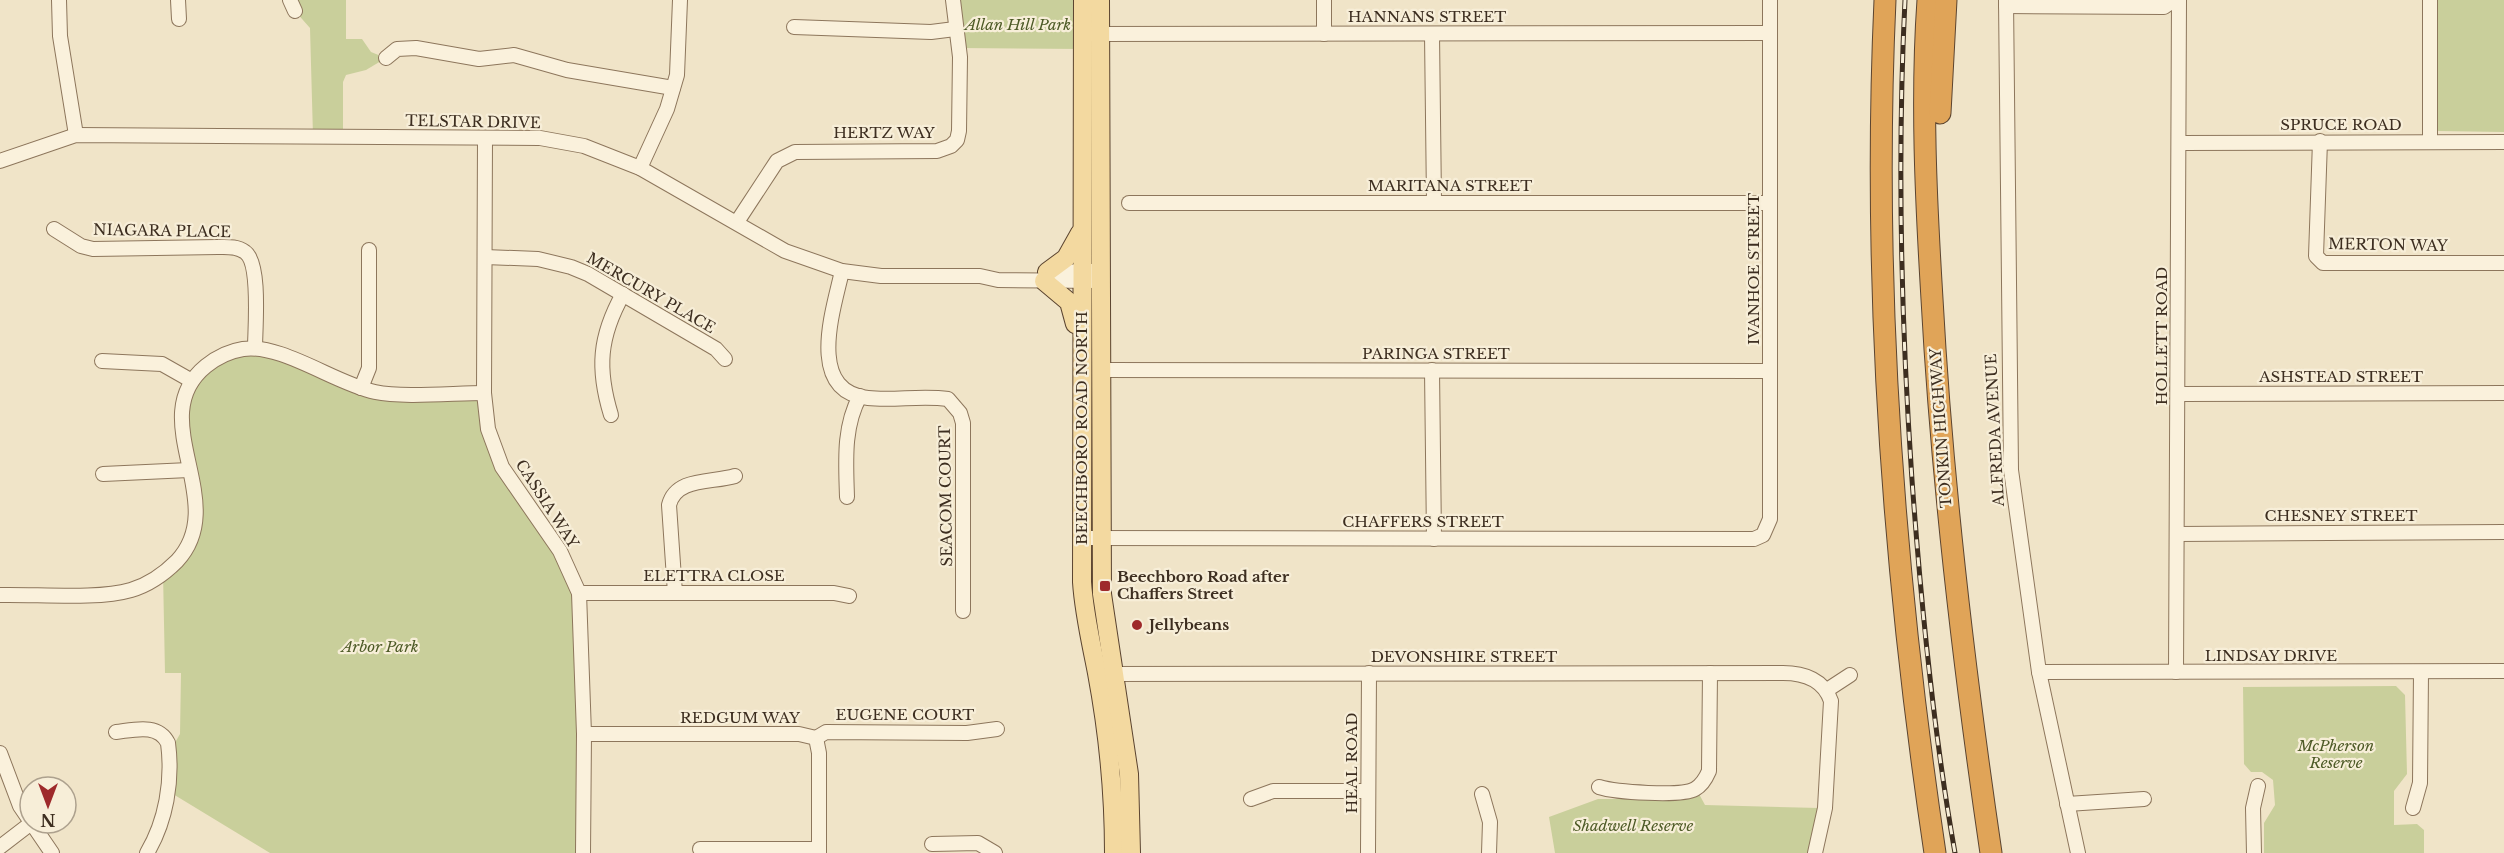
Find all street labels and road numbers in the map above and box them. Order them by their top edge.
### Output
street label: HANNANS STREET [1348,7,1506,26]
street label: TELSTAR DRIVE [405,111,541,132]
street label: SPRUCE ROAD [2280,115,2402,134]
street label: HERTZ WAY [833,123,936,142]
street label: MARITANA STREET [1368,176,1532,195]
street label: IVANHOE STREET [1744,193,1763,345]
street label: NIAGARA PLACE [93,220,231,241]
street label: MERTON WAY [2328,234,2449,255]
street label: MERCURY PLACE [584,248,719,337]
street label: HOLLETT ROAD [2152,267,2171,405]
street label: BEECHBORO ROAD NORTH [1072,311,1091,545]
street label: PARINGA STREET [1362,344,1510,363]
street label: TONKIN HIGHWAY [1925,347,1956,509]
street label: ALFREDA AVENUE [1981,353,2008,508]
street label: ASHSTEAD STREET [2258,367,2423,386]
street label: SEACOM COURT [935,425,956,567]
street label: CASSIA WAY [512,456,584,552]
street label: CHESNEY STREET [2265,506,2417,525]
street label: CHAFFERS STREET [1342,512,1504,531]
street label: ELETTRA CLOSE [643,566,785,585]
street label: LINDSAY DRIVE [2205,646,2337,665]
street label: DEVONSHIRE STREET [1371,647,1557,666]
street label: EUGENE COURT [836,705,974,724]
street label: REDGUM WAY [680,708,801,727]
street label: HEAL ROAD [1342,712,1361,814]

